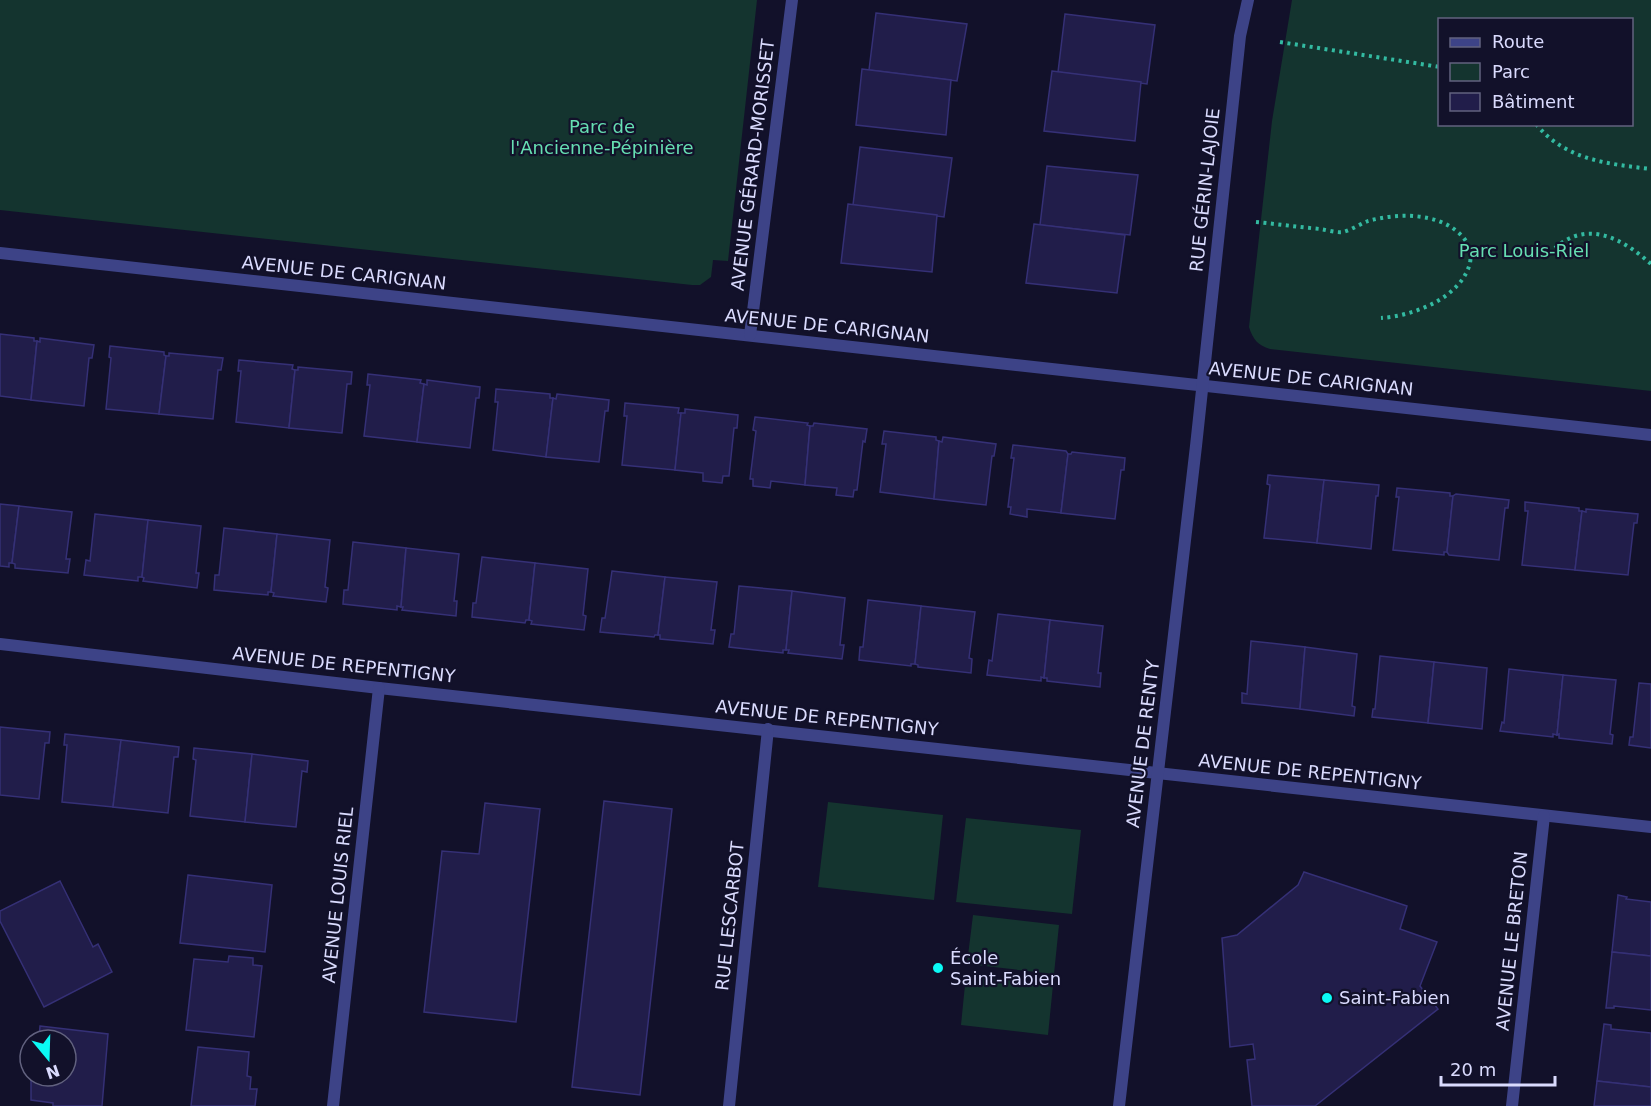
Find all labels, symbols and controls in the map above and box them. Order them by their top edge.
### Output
legend [1438,18,1633,126]
text: Route [1492,31,1544,52]
street label: AVENUE GÉRARD-MORISSET [727,37,779,292]
text: Parc [1492,61,1530,82]
text: Bâtiment [1492,91,1575,112]
street label: RUE GÉRIN-LAJOIE [1185,107,1224,273]
park label: Parc de l'Ancienne-Pépinière [510,116,694,158]
park label: Parc Louis-Riel [1459,240,1589,261]
street label: AVENUE DE CARIGNAN [241,251,447,294]
street label: AVENUE DE CARIGNAN [724,304,930,347]
street label: AVENUE DE CARIGNAN [1208,357,1414,400]
street label: AVENUE DE REPENTIGNY [232,642,457,687]
street label: AVENUE DE RENTY [1122,658,1163,829]
street label: AVENUE DE REPENTIGNY [715,695,940,740]
street label: AVENUE DE REPENTIGNY [1198,749,1423,794]
street label: AVENUE LOUIS RIEL [318,806,357,984]
street label: RUE LESCARBOT [711,839,748,992]
street label: AVENUE LE BRETON [1492,850,1531,1032]
place label: École Saint-Fabien [950,947,1061,989]
marker: École Saint-Fabien [931,961,945,975]
place label: Saint-Fabien [1339,987,1450,1008]
marker: Saint-Fabien [1320,991,1334,1005]
north arrow [18,1028,78,1088]
scale bar [1441,1049,1555,1087]
text: 20 m [1450,1059,1496,1080]
text: N [43,1061,62,1083]

